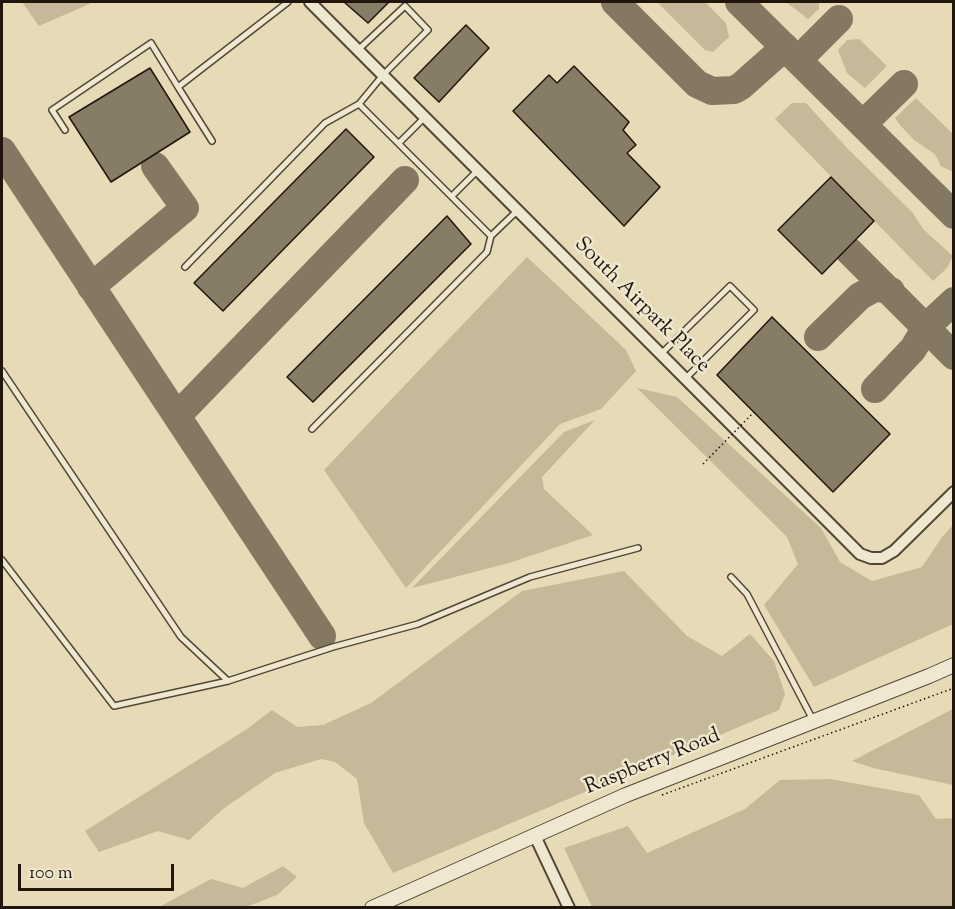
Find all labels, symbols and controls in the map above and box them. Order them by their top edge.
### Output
street label: South Airpark Place [568,233,714,379]
street label: Raspberry Road [582,724,724,802]
scale bar [21,852,177,890]
text: 100 m [29,861,73,887]

